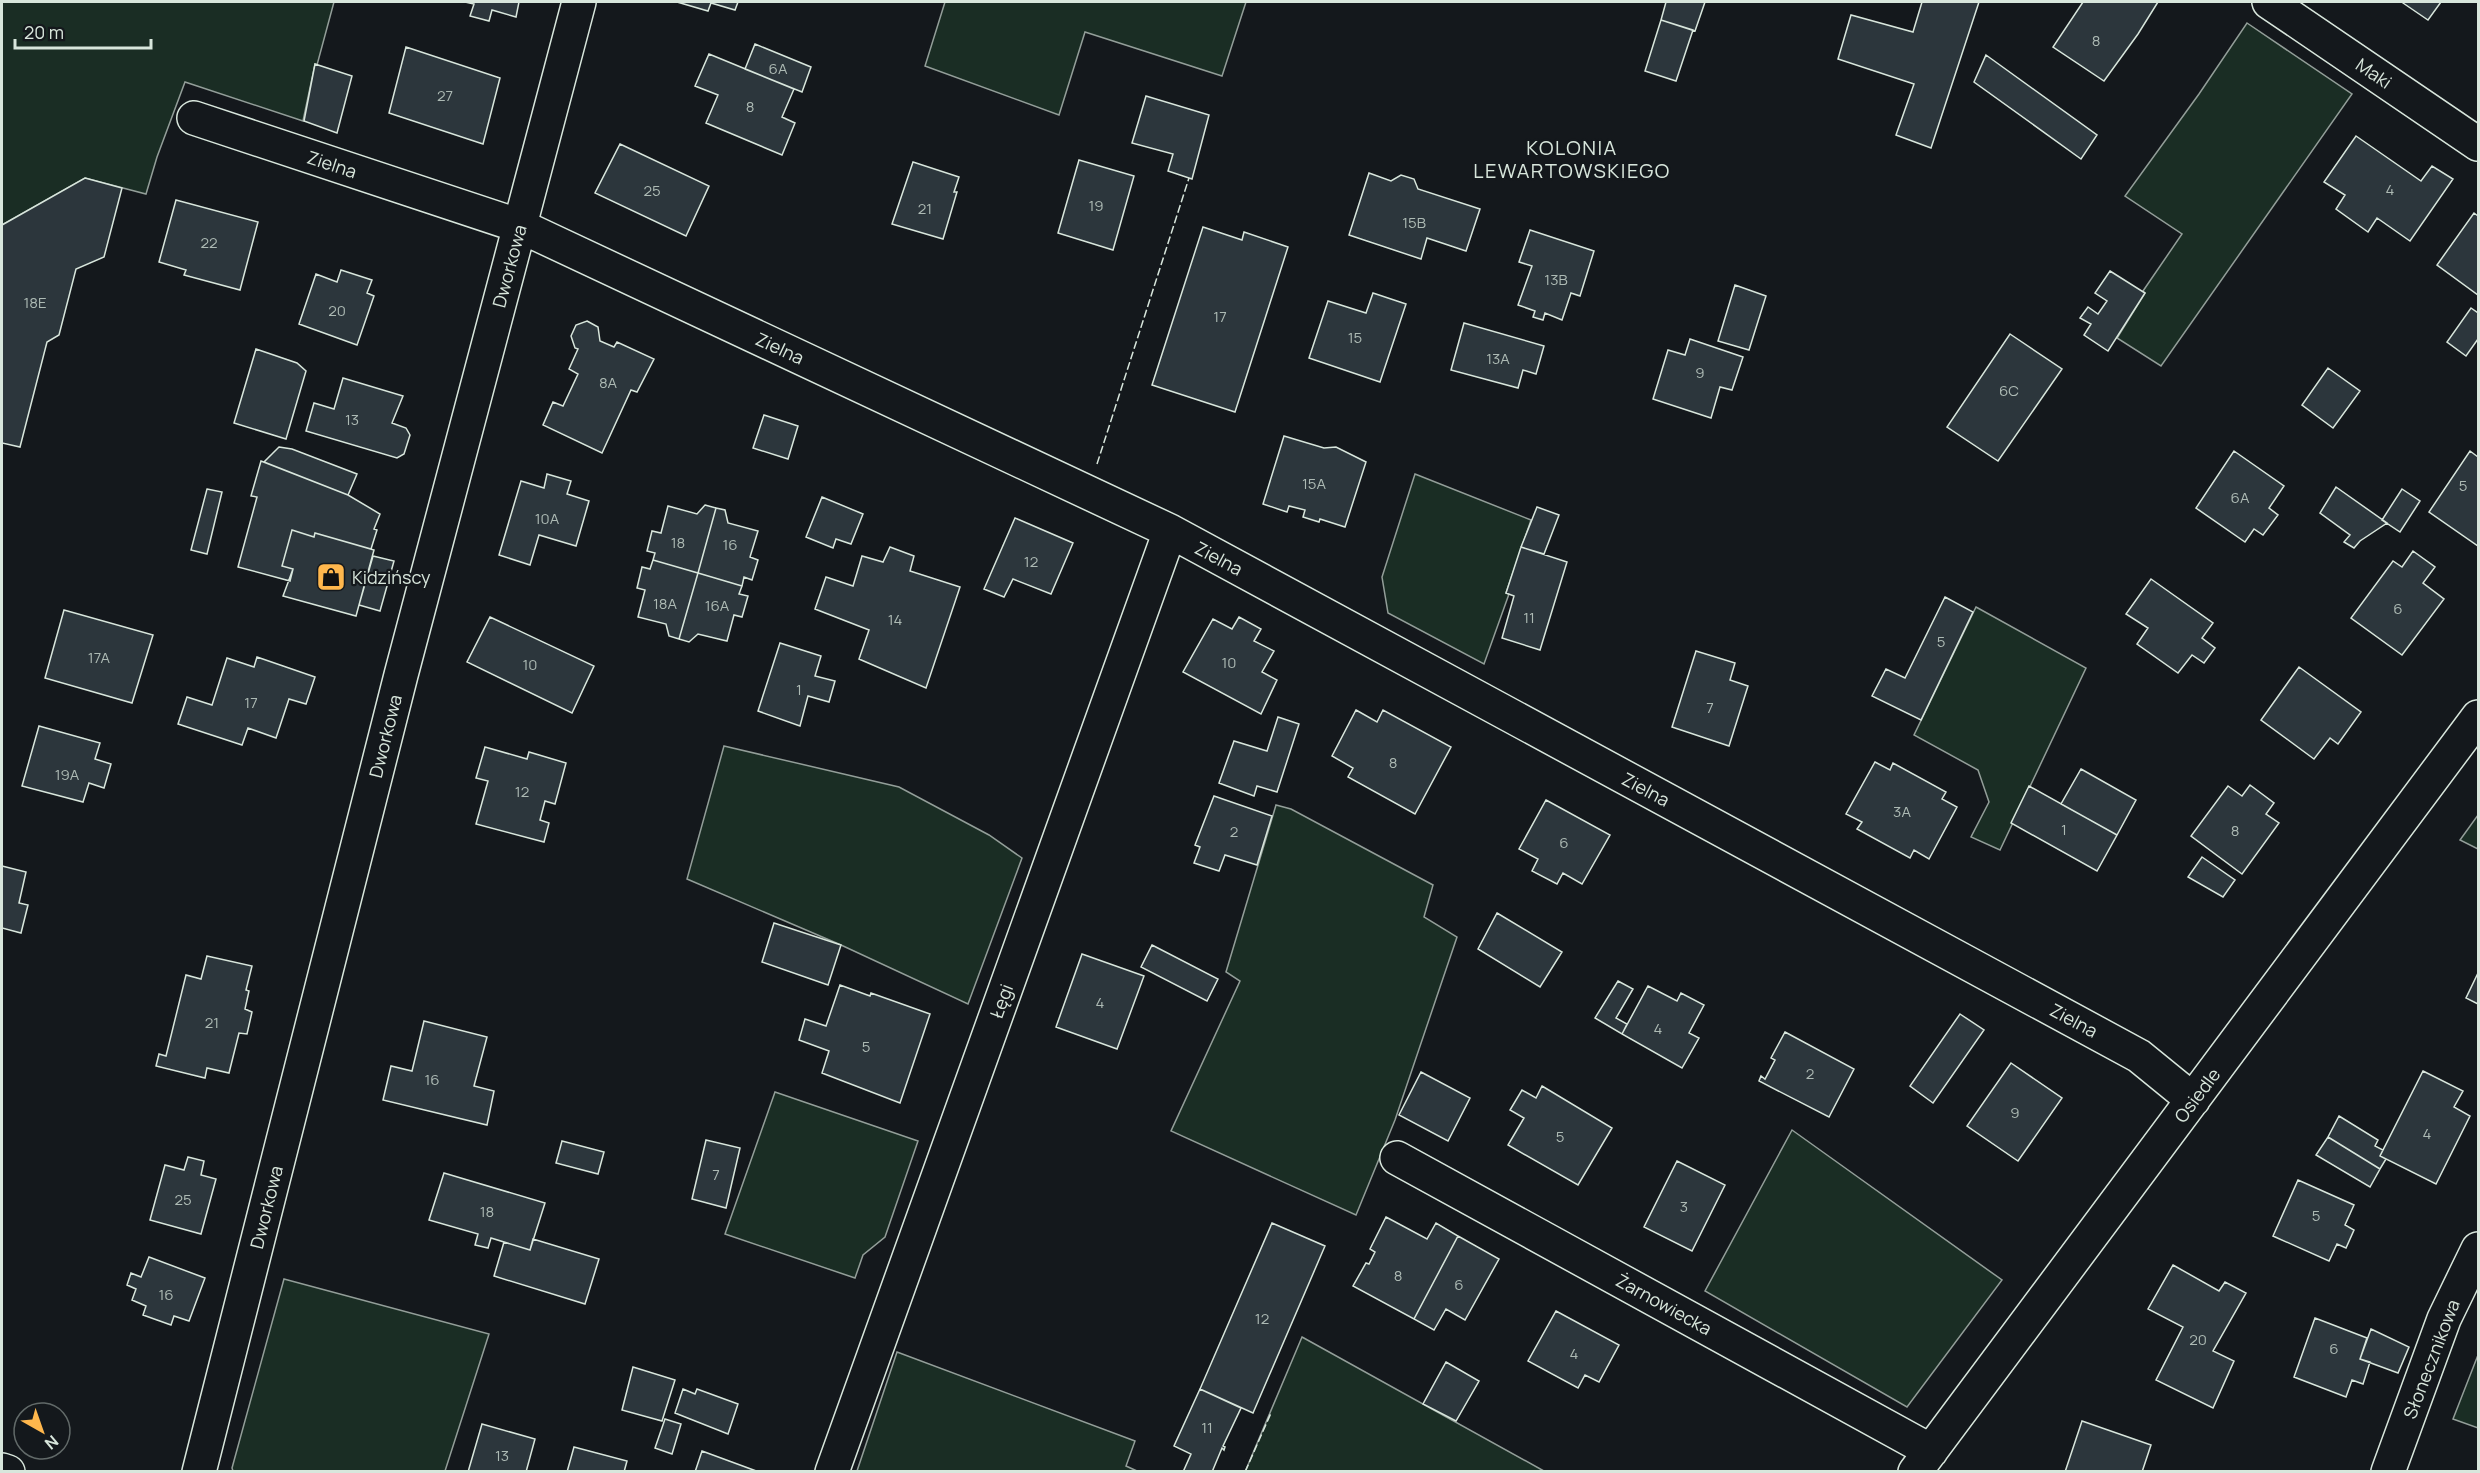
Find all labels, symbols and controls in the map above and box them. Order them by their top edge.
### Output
scale bar [15,12,152,50]
text: 20 m [24,20,64,44]
house number: 8 [2092,30,2100,51]
street label: Maki [2351,52,2397,94]
house number: 6A [769,58,788,79]
house number: 27 [437,85,453,106]
house number: 8 [746,96,754,117]
district label: KOLONIA LEWARTOWSKIEGO [1473,134,1671,184]
street label: Zielna [304,145,360,183]
house number: 4 [2386,179,2395,200]
house number: 25 [643,180,661,201]
house number: 19 [1088,195,1104,216]
house number: 21 [918,198,932,219]
house number: 15B [1402,212,1426,233]
street label: Dworkowa [486,222,532,310]
house number: 22 [200,232,218,253]
house number: 13B [1544,269,1568,290]
house number: 18E [23,292,47,313]
house number: 20 [328,300,346,321]
house number: 17 [1213,306,1227,327]
street label: Zielna [752,326,808,370]
house number: 15 [1348,327,1362,348]
house number: 13A [1486,348,1510,369]
house number: 9 [1695,362,1705,383]
house number: 8A [599,372,618,393]
house number: 6C [1999,380,2019,401]
house number: 13 [345,409,359,430]
house number: 15A [1302,473,1327,494]
house number: 5 [2459,475,2467,496]
house number: 6A [2231,487,2250,508]
house number: 10A [535,508,560,529]
house number: 18 [671,532,685,553]
house number: 16 [722,534,738,555]
street label: Zielna [1191,536,1247,580]
house number: 12 [1024,551,1038,572]
shop icon: Kidzińscy [315,561,347,593]
place label: Kidzińscy [352,565,431,589]
house number: 18A [653,593,678,614]
house number: 16A [705,595,730,616]
house number: 6 [2393,598,2403,619]
house number: 11 [1523,607,1535,628]
house number: 14 [888,609,902,630]
house number: 5 [1937,631,1945,652]
house number: 17A [88,647,111,668]
house number: 10 [1222,652,1237,673]
house number: 10 [523,654,538,675]
house number: 1 [796,679,802,700]
house number: 17 [244,692,258,713]
street label: Dworkowa [363,692,407,780]
house number: 7 [1706,697,1714,718]
house number: 8 [1389,752,1397,773]
house number: 19A [55,764,80,785]
street label: Zielna [1618,767,1674,811]
house number: 12 [515,781,529,802]
house number: 3A [1893,801,1911,822]
house number: 1 [2061,819,2067,840]
house number: 8 [2231,820,2239,841]
house number: 2 [1230,821,1238,842]
house number: 6 [1559,832,1569,853]
street label: Łęgi [984,981,1018,1021]
house number: 4 [1096,992,1105,1013]
street label: Zielna [2046,998,2102,1042]
house number: 21 [205,1012,219,1033]
house number: 4 [1654,1018,1663,1039]
house number: 5 [862,1036,870,1057]
house number: 2 [1806,1063,1814,1084]
street label: Osiedle [2169,1063,2225,1127]
house number: 16 [424,1069,440,1090]
house number: 9 [2010,1102,2020,1123]
house number: 4 [2423,1123,2432,1144]
house number: 5 [1556,1126,1564,1147]
street label: Dworkowa [244,1163,288,1251]
house number: 7 [712,1164,720,1185]
house number: 25 [174,1189,192,1210]
house number: 3 [1680,1196,1688,1217]
house number: 18 [480,1201,494,1222]
house number: 5 [2312,1205,2320,1226]
house number: 8 [1394,1265,1402,1286]
street label: Żarnowiecka [1612,1268,1716,1340]
house number: 6 [1454,1274,1464,1295]
house number: 16 [158,1284,174,1305]
street label: Słonecznikowa [2397,1296,2465,1422]
house number: 12 [1255,1308,1269,1329]
house number: 20 [2189,1329,2207,1350]
house number: 6 [2329,1338,2339,1359]
house number: 4 [1570,1343,1579,1364]
north arrow [12,1401,72,1461]
house number: 11 [1201,1417,1213,1438]
text: N [40,1430,63,1455]
house number: 13 [495,1445,509,1466]

